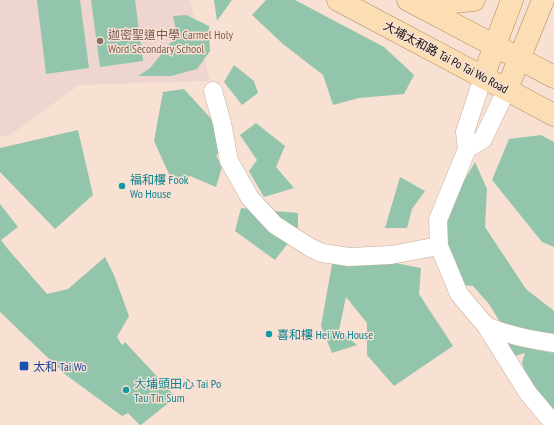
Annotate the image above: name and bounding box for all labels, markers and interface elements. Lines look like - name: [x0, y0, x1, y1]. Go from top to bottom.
- street label: 大埔太和路 Tai Po Tai Wo Road: [381, 18, 511, 96]
- place label: 迦密聖道中學 Carmel Holy Word Secondary School: [108, 27, 233, 56]
- marker: 迦密聖道中學 Carmel Holy Word Secondary School: [95, 36, 105, 46]
- place label: 福和樓 Fook Wo House: [130, 172, 189, 201]
- marker: 福和樓 Fook Wo House: [117, 181, 127, 191]
- place label: 喜和樓 Hei Wo House: [277, 327, 373, 342]
- marker: 喜和樓 Hei Wo House: [264, 329, 274, 339]
- place label: 太和 Tai Wo: [33, 359, 86, 374]
- marker: 太和 Tai Wo: [18, 360, 30, 372]
- place label: 大埔頭田心 Tai Po Tau Tin Sum: [134, 376, 221, 405]
- marker: 大埔頭田心 Tai Po Tau Tin Sum: [121, 385, 131, 395]

